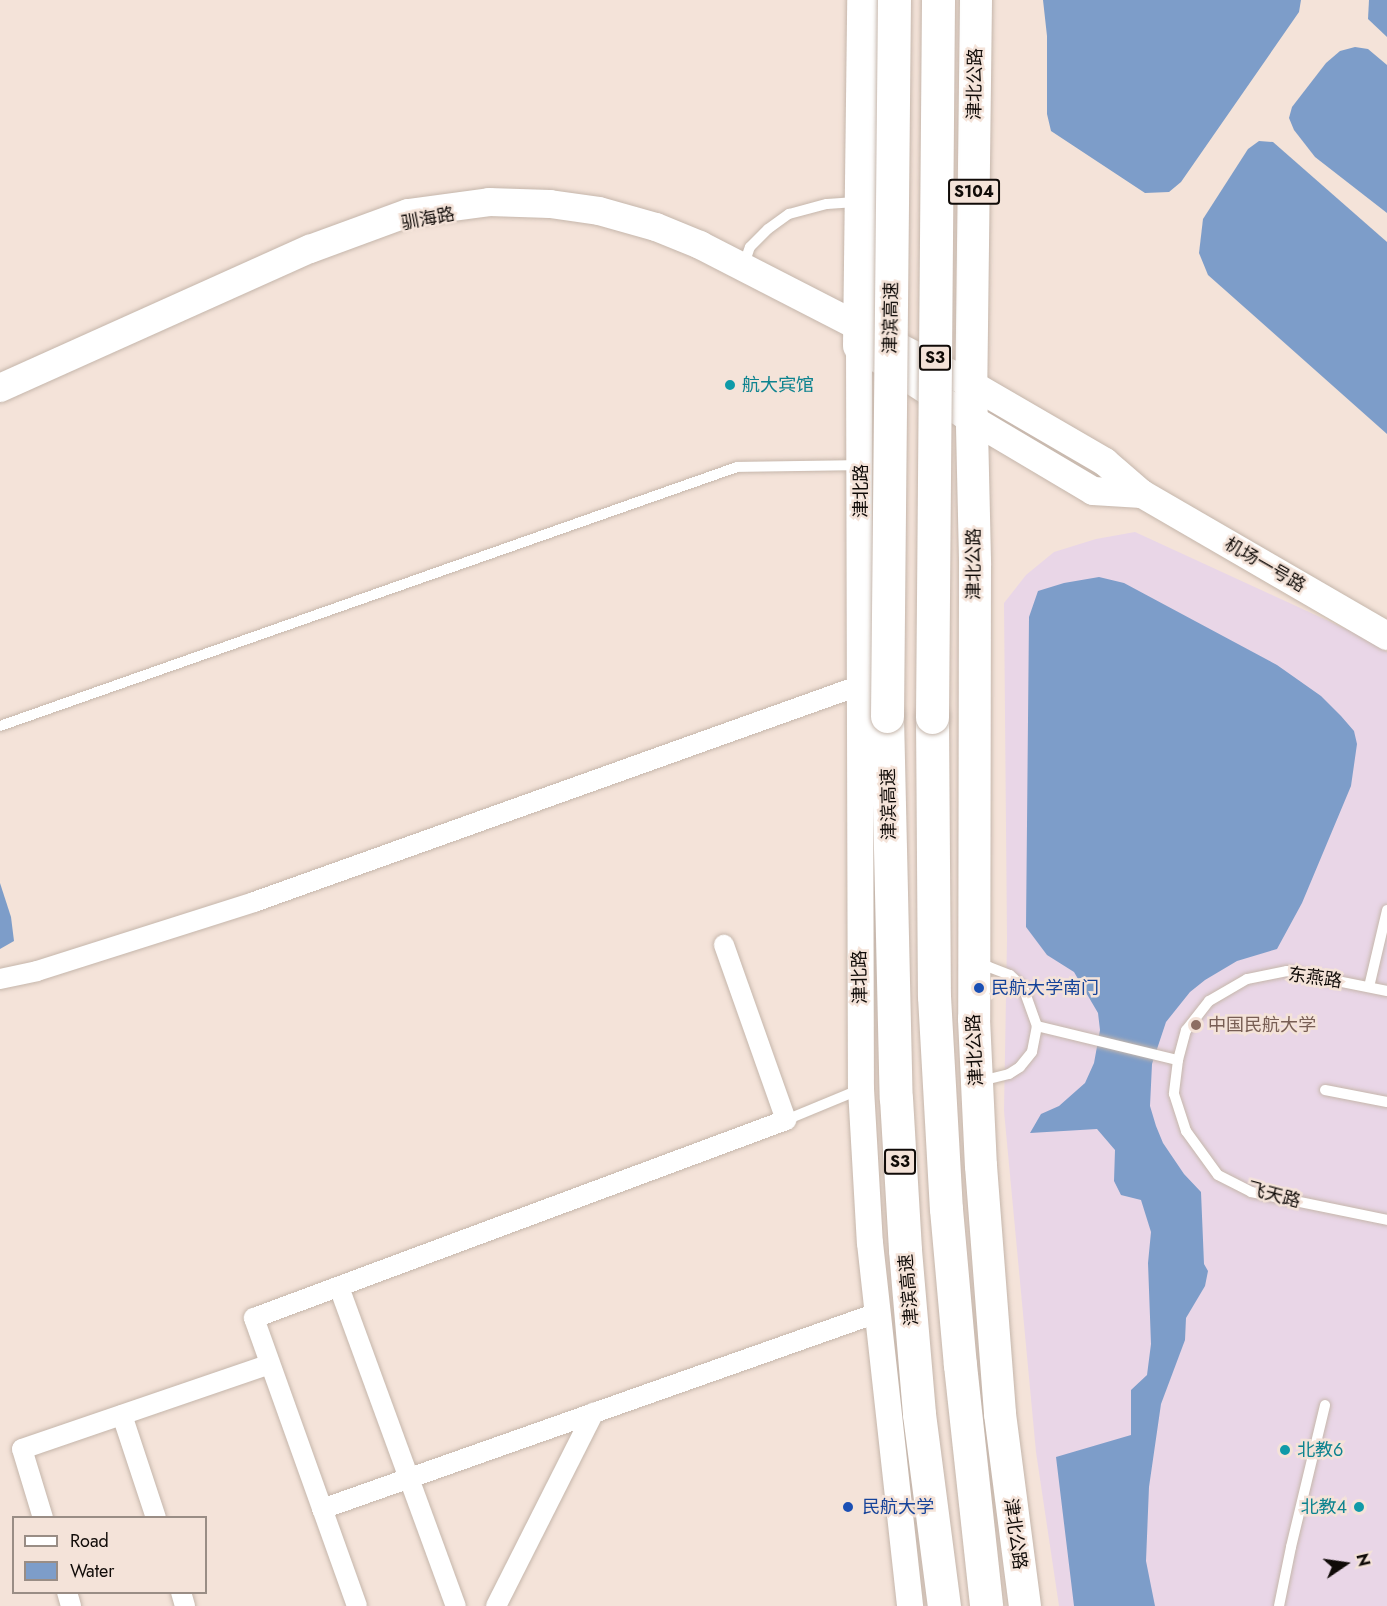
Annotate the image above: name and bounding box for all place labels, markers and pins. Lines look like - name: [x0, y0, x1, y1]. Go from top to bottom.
- place label: 航大宾馆: [742, 374, 814, 396]
- marker: 航大宾馆: [723, 378, 737, 392]
- place label: 民航大学南门: [991, 977, 1099, 999]
- marker: 民航大学南门: [972, 981, 986, 995]
- place label: 中国民航大学: [1208, 1014, 1316, 1036]
- marker: 中国民航大学: [1189, 1018, 1203, 1032]
- place label: 北教6: [1297, 1439, 1343, 1461]
- marker: 北教6: [1278, 1443, 1292, 1457]
- place label: 民航大学: [862, 1496, 934, 1518]
- place label: 北教4: [1301, 1496, 1347, 1518]
- marker: 民航大学: [839, 1498, 857, 1516]
- marker: 北教4: [1352, 1500, 1366, 1514]

